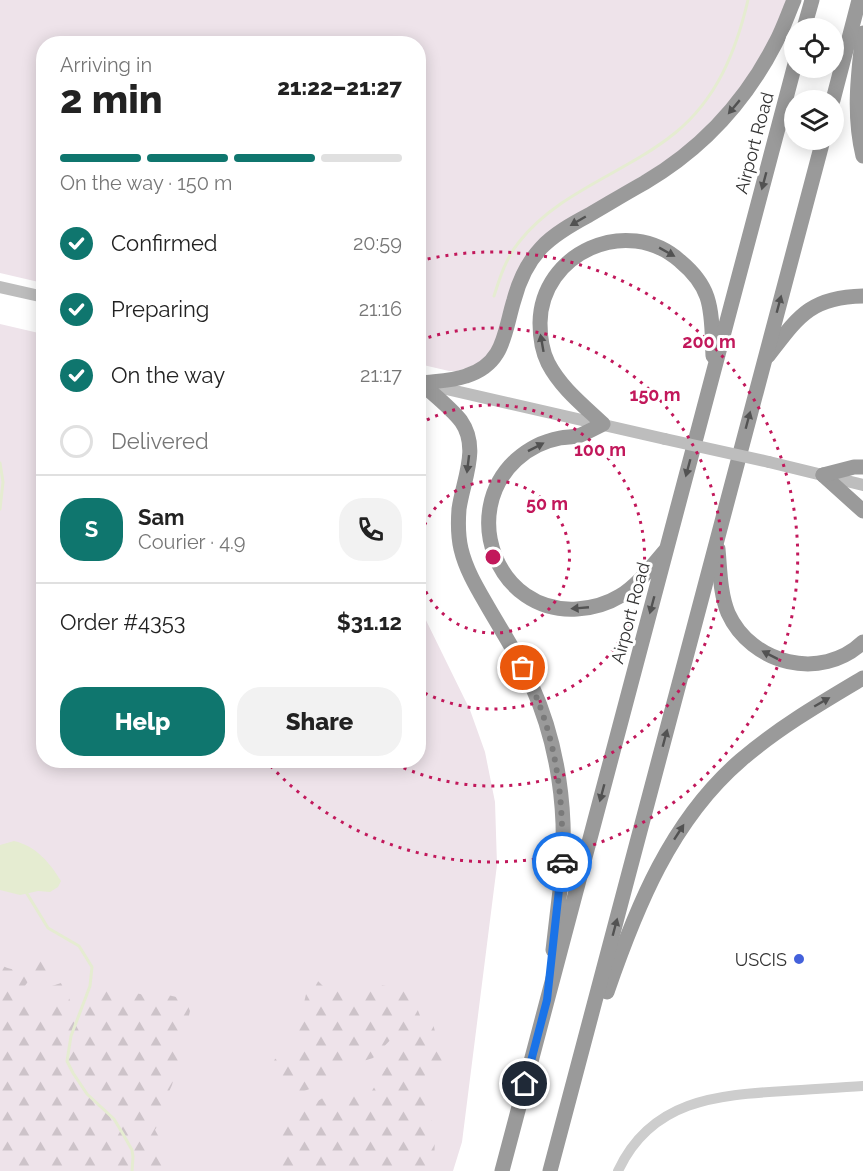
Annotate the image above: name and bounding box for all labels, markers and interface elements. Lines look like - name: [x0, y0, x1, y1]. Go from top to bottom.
- map controls: [784, 18, 844, 150]
- button: locate: [784, 18, 844, 78]
- text: Arriving in: [60, 53, 152, 77]
- text: 21:22–21:27: [277, 74, 402, 100]
- text: 2 min: [60, 76, 163, 122]
- street label: Airport Road: [730, 90, 778, 196]
- button: layers: [784, 90, 844, 150]
- one-way arrow: [728, 99, 741, 115]
- text: On the way · 150 m: [60, 171, 232, 195]
- one-way arrow: [759, 172, 768, 190]
- one-way arrow: [569, 216, 586, 226]
- icon: check: [60, 227, 93, 260]
- text: Confirmed: [111, 230, 218, 256]
- text: 20:59: [353, 231, 402, 255]
- one-way arrow: [658, 247, 675, 257]
- icon: check: [60, 293, 93, 326]
- one-way arrow: [775, 295, 784, 313]
- text: Preparing: [111, 296, 209, 322]
- text: 21:16: [359, 297, 402, 321]
- text: 200 m: [682, 331, 736, 352]
- one-way arrow: [537, 333, 546, 352]
- icon: check: [60, 359, 93, 392]
- text: On the way: [111, 362, 225, 388]
- text: 21:17: [360, 363, 402, 387]
- text: 150 m: [630, 384, 681, 405]
- one-way arrow: [744, 411, 754, 429]
- text: Delivered: [111, 428, 209, 454]
- text: 100 m: [574, 439, 626, 460]
- one-way arrow: [528, 442, 545, 452]
- one-way arrow: [463, 454, 473, 473]
- one-way arrow: [683, 459, 693, 477]
- text: 50 m: [526, 493, 568, 514]
- button: phone: [339, 498, 402, 561]
- text: Sam: [138, 504, 185, 530]
- text: S: [85, 516, 98, 542]
- text: Courier · 4.9: [138, 530, 246, 554]
- centre of rings: [483, 547, 503, 567]
- street label: Airport Road: [606, 560, 654, 666]
- one-way arrow: [647, 596, 656, 614]
- one-way arrow: [571, 603, 590, 613]
- text: Order #4353: [60, 609, 185, 635]
- text: $31.12: [337, 609, 402, 635]
- pin: [497, 642, 548, 693]
- one-way arrow: [761, 650, 778, 660]
- icon: bag: [506, 651, 539, 684]
- button: Help: [60, 687, 225, 756]
- button: Share: [237, 687, 402, 756]
- one-way arrow: [814, 697, 830, 708]
- one-way arrow: [660, 729, 670, 747]
- one-way arrow: [597, 784, 606, 802]
- one-way arrow: [674, 824, 685, 841]
- courier: [532, 832, 592, 892]
- icon: car: [546, 846, 579, 879]
- one-way arrow: [611, 918, 620, 936]
- place label: USCIS: [735, 949, 787, 970]
- marker: USCIS: [792, 952, 806, 966]
- pin: [499, 1058, 550, 1109]
- icon: home: [508, 1067, 541, 1100]

